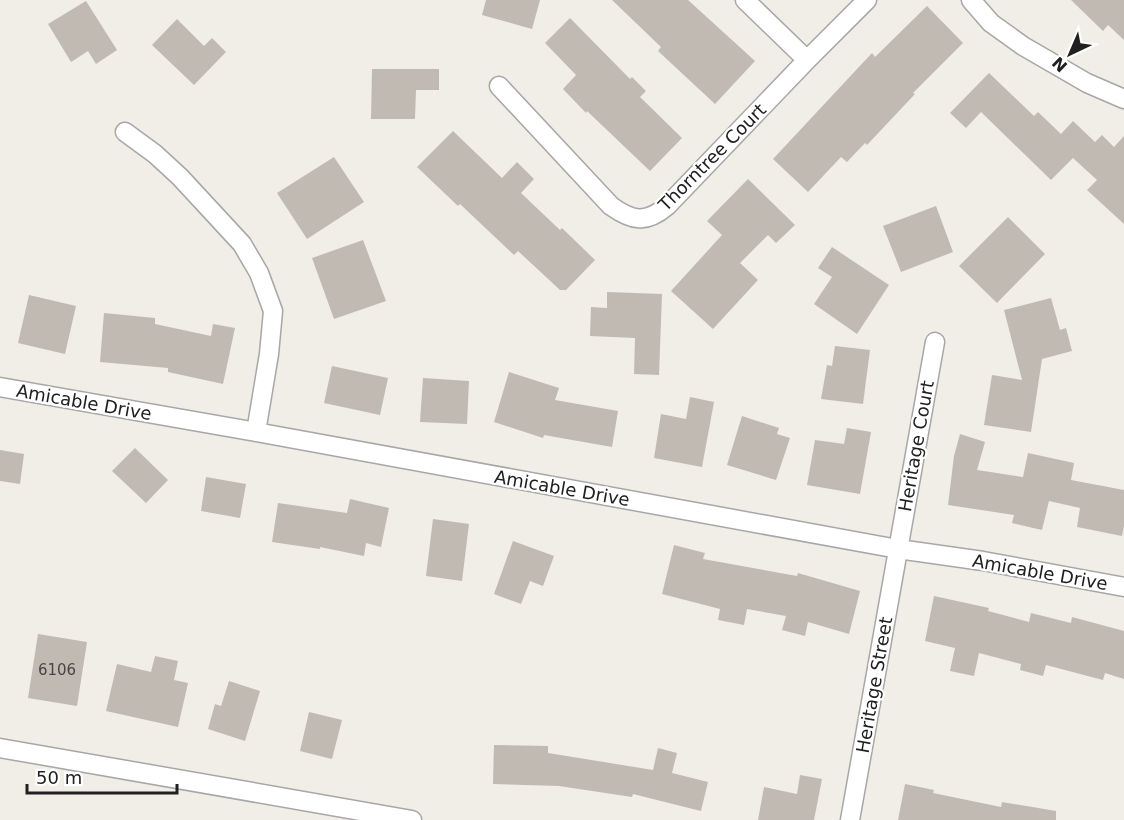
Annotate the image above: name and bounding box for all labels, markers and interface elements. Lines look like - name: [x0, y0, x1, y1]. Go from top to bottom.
- north arrow: [1040, 24, 1100, 84]
- text: N: [1049, 53, 1071, 76]
- street label: Thorntree Court: [653, 99, 770, 216]
- street label: Heritage Court: [894, 379, 938, 513]
- street label: Amicable Drive: [15, 380, 153, 424]
- street label: Amicable Drive: [493, 466, 631, 510]
- street label: Amicable Drive: [971, 550, 1109, 594]
- street label: Heritage Street: [852, 615, 896, 755]
- house number: 6106: [38, 661, 76, 679]
- scale bar: [27, 757, 177, 795]
- text: 50 m: [36, 767, 82, 788]

